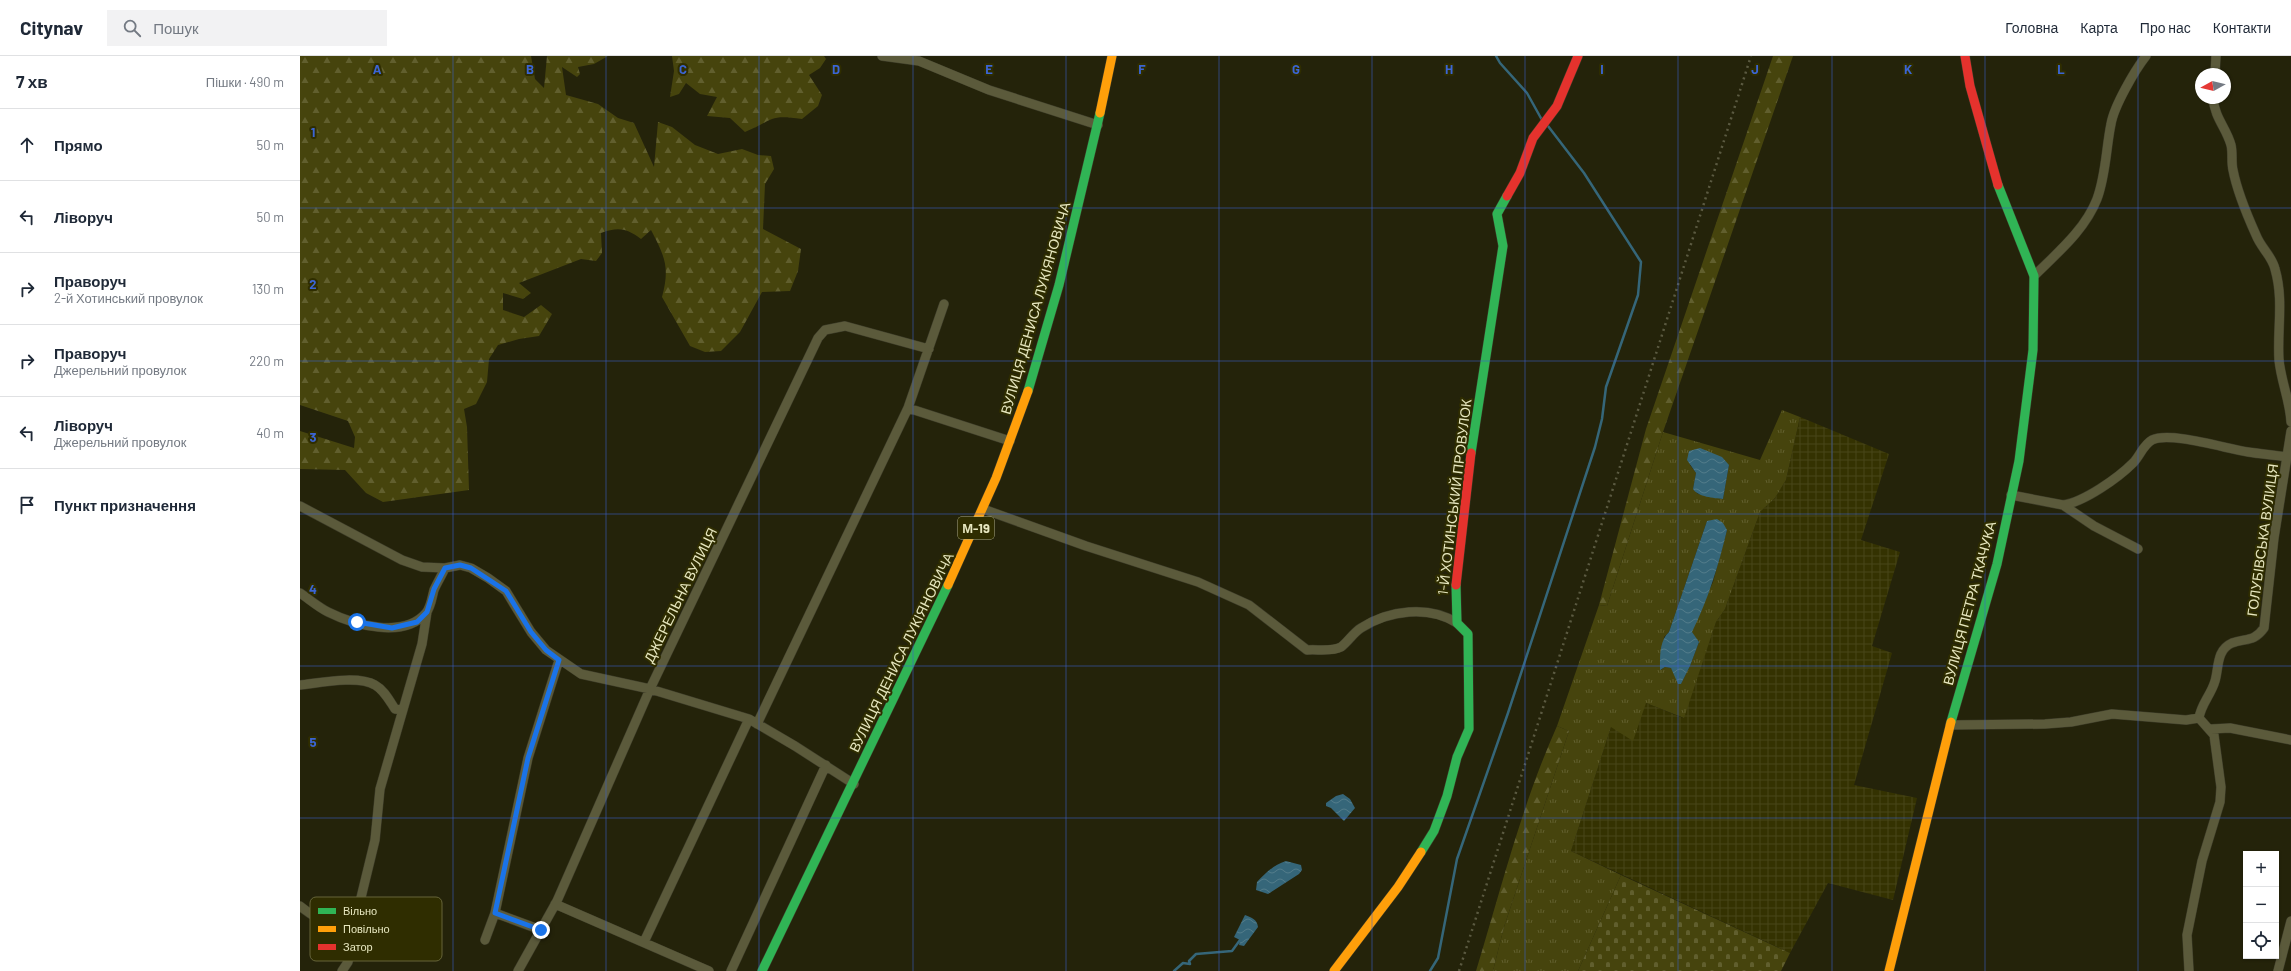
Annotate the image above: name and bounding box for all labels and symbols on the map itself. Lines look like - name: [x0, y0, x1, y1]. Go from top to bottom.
- text: A: [373, 61, 382, 77]
- text: B: [526, 61, 534, 77]
- text: C: [679, 61, 687, 77]
- text: D: [832, 61, 840, 77]
- text: E: [985, 61, 993, 77]
- text: F: [1138, 61, 1146, 77]
- text: G: [1292, 61, 1300, 77]
- text: H: [1445, 61, 1453, 77]
- text: I: [1600, 61, 1604, 77]
- text: J: [1751, 61, 1759, 77]
- text: K: [1904, 61, 1912, 77]
- text: L: [2057, 61, 2065, 77]
- north arrow: [2195, 68, 2231, 104]
- text: 1: [311, 124, 315, 140]
- street label: ВУЛИЦЯ ДЕНИСА ЛУКІЯНОВИЧА: [997, 199, 1074, 416]
- text: 2: [309, 276, 317, 292]
- street label: 1-Й ХОТИНСЬКИЙ ПРОВУЛОК: [1434, 397, 1475, 596]
- text: 3: [309, 429, 317, 445]
- street label: ГОЛУБІВСЬКА ВУЛИЦЯ: [2243, 462, 2281, 618]
- road number: М-19: [958, 517, 994, 539]
- street label: ВУЛИЦЯ ПЕТРА ТКАЧУКА: [1939, 519, 1999, 687]
- street label: ДЖЕРЕЛЬНА ВУЛИЦЯ: [640, 525, 720, 665]
- street label: ВУЛИЦЯ ДЕНИСА ЛУКІЯНОВИЧА: [845, 549, 957, 755]
- text: 4: [309, 581, 317, 597]
- route start: [348, 613, 366, 631]
- text: 5: [309, 734, 317, 750]
- legend: [310, 897, 442, 961]
- text: Вільно: [343, 904, 377, 917]
- route end: [532, 921, 550, 939]
- text: Повільно: [343, 922, 390, 935]
- text: Затор: [343, 940, 373, 953]

